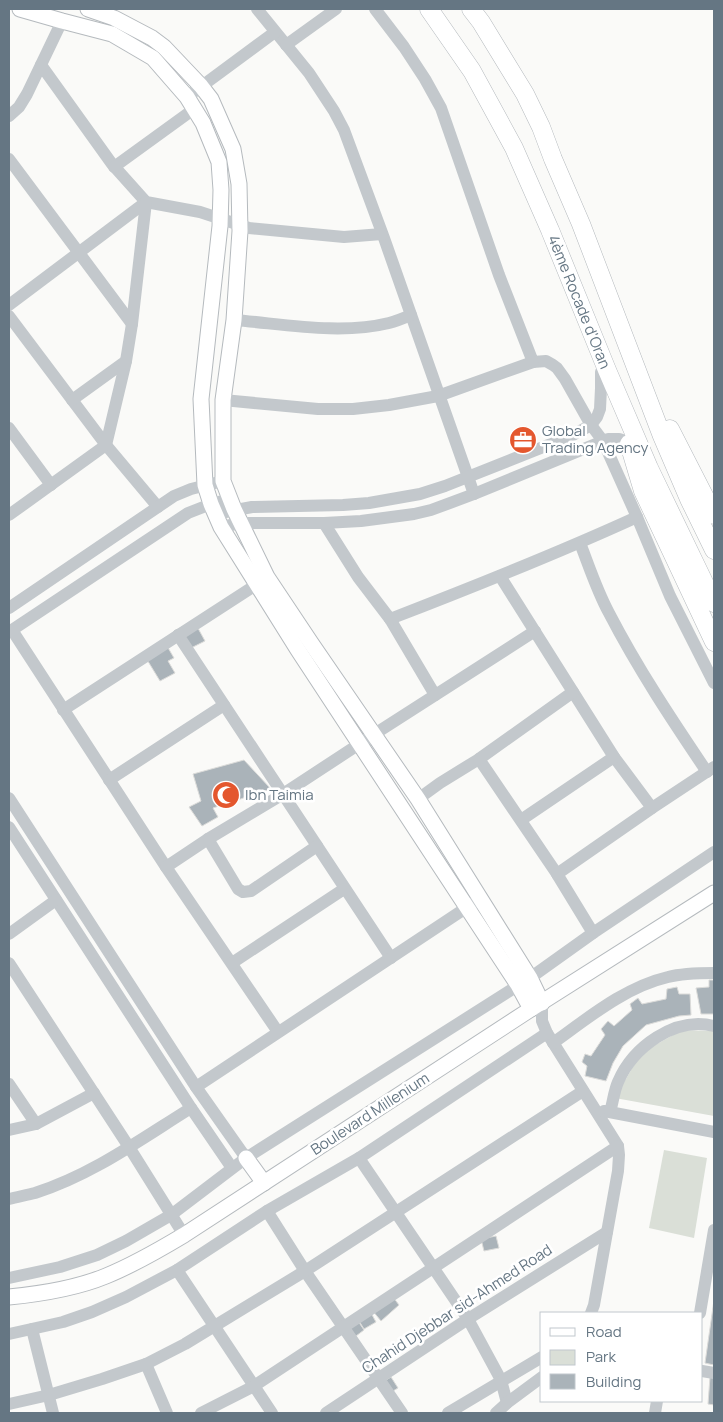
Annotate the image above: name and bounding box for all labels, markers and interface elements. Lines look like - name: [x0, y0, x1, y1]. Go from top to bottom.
- street label: 4ème Rocade d'Oran: [543, 232, 616, 372]
- place label: Global Trading Agency: [542, 420, 649, 458]
- office icon: Global Trading Agency: [508, 425, 538, 455]
- mosque icon: Ibn Taimia: [211, 780, 241, 810]
- place label: Ibn Taimia: [245, 784, 314, 805]
- street label: Boulevard Millenium: [306, 1067, 433, 1160]
- street label: Chahid Djebbar sid-Ahmed Road: [358, 1239, 556, 1378]
- legend: [540, 1312, 703, 1402]
- text: Road: [586, 1321, 622, 1342]
- text: Park: [586, 1346, 616, 1367]
- text: Building: [586, 1371, 641, 1392]

